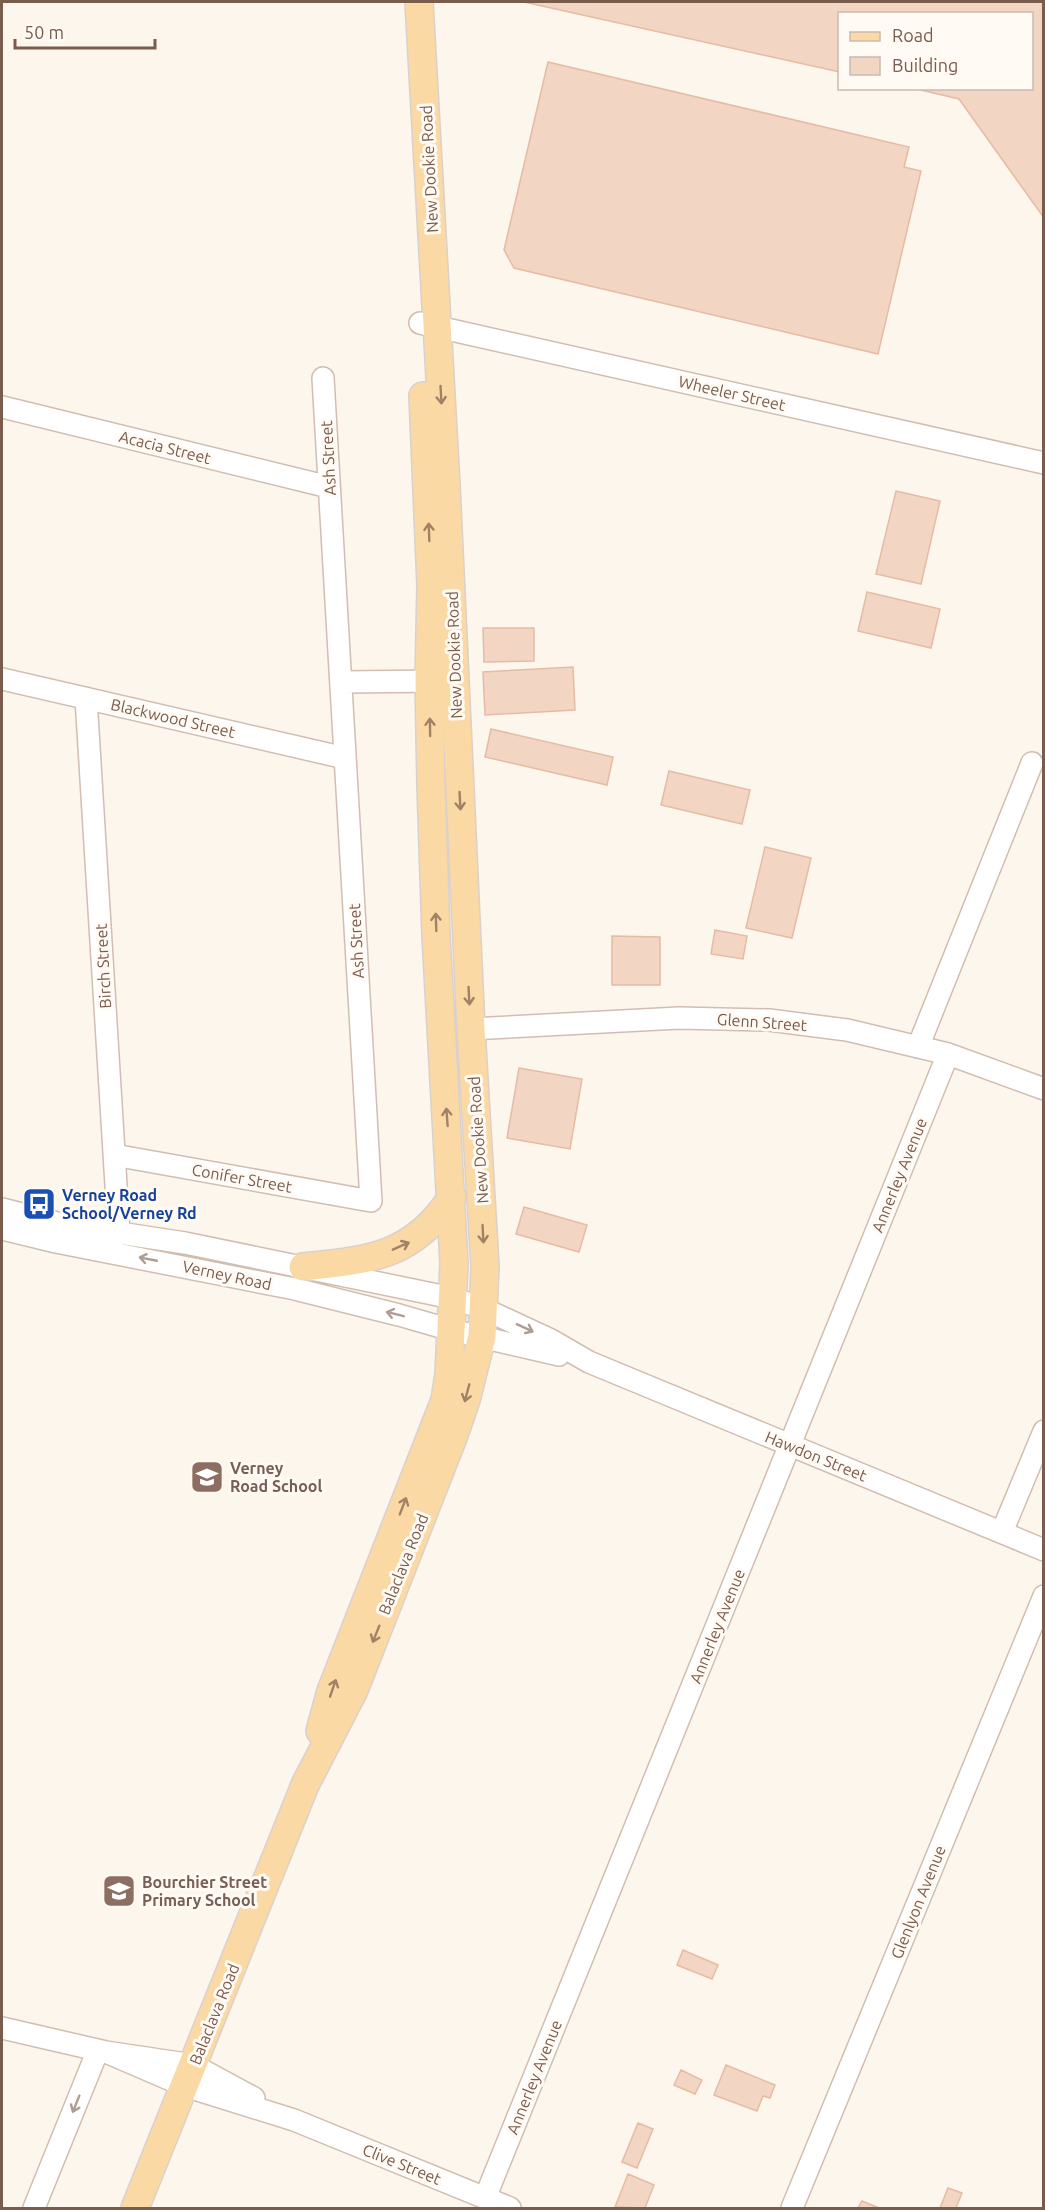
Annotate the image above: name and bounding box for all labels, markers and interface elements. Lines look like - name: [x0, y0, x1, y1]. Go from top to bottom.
- scale bar: [15, 12, 154, 50]
- legend: [838, 12, 1033, 90]
- text: 50 m: [24, 22, 64, 42]
- text: Road: [892, 25, 934, 45]
- text: Building: [892, 55, 958, 75]
- street label: New Dookie Road: [417, 105, 441, 233]
- street label: Wheeler Street: [677, 372, 788, 414]
- one-way arrow: [436, 385, 447, 405]
- street label: Ash Street: [317, 419, 339, 496]
- street label: Acacia Street: [117, 427, 213, 467]
- one-way arrow: [423, 523, 434, 543]
- street label: New Dookie Road: [443, 591, 465, 719]
- street label: Blackwood Street: [109, 695, 238, 741]
- one-way arrow: [424, 718, 435, 738]
- one-way arrow: [455, 791, 466, 811]
- street label: Ash Street: [345, 902, 367, 979]
- one-way arrow: [430, 912, 441, 932]
- street label: Birch Street: [92, 922, 114, 1009]
- one-way arrow: [464, 986, 475, 1006]
- street label: Glenn Street: [716, 1010, 808, 1034]
- street label: New Dookie Road: [465, 1076, 491, 1204]
- one-way arrow: [442, 1107, 453, 1127]
- street label: Annerley Avenue: [868, 1115, 930, 1235]
- street label: Conifer Street: [190, 1160, 294, 1196]
- bus stop icon: Verney Road School/Verney Rd: [21, 1186, 57, 1222]
- place label: Verney Road School/Verney Rd: [62, 1186, 197, 1222]
- one-way arrow: [478, 1224, 489, 1244]
- one-way arrow: [391, 1240, 409, 1252]
- one-way arrow: [139, 1253, 158, 1264]
- street label: Verney Road: [181, 1257, 273, 1293]
- one-way arrow: [386, 1308, 405, 1319]
- one-way arrow: [516, 1323, 534, 1335]
- one-way arrow: [461, 1383, 473, 1402]
- street label: Hawdon Street: [763, 1427, 870, 1485]
- school or university icon: Verney Road School: [189, 1459, 225, 1495]
- place label: Verney Road School: [230, 1459, 322, 1495]
- one-way arrow: [399, 1498, 410, 1516]
- street label: Balaclava Road: [375, 1511, 431, 1617]
- street label: Annerley Avenue: [686, 1566, 748, 1686]
- one-way arrow: [370, 1624, 381, 1643]
- one-way arrow: [328, 1679, 339, 1698]
- street label: Glenlyon Avenue: [887, 1843, 949, 1961]
- school or university icon: Bourchier Street Primary School: [101, 1873, 137, 1909]
- place label: Bourchier Street Primary School: [142, 1873, 267, 1909]
- street label: Balaclava Road: [186, 1961, 242, 2067]
- street label: Annerley Avenue: [503, 2017, 565, 2137]
- one-way arrow: [70, 2095, 81, 2113]
- street label: Clive Street: [360, 2140, 444, 2188]

